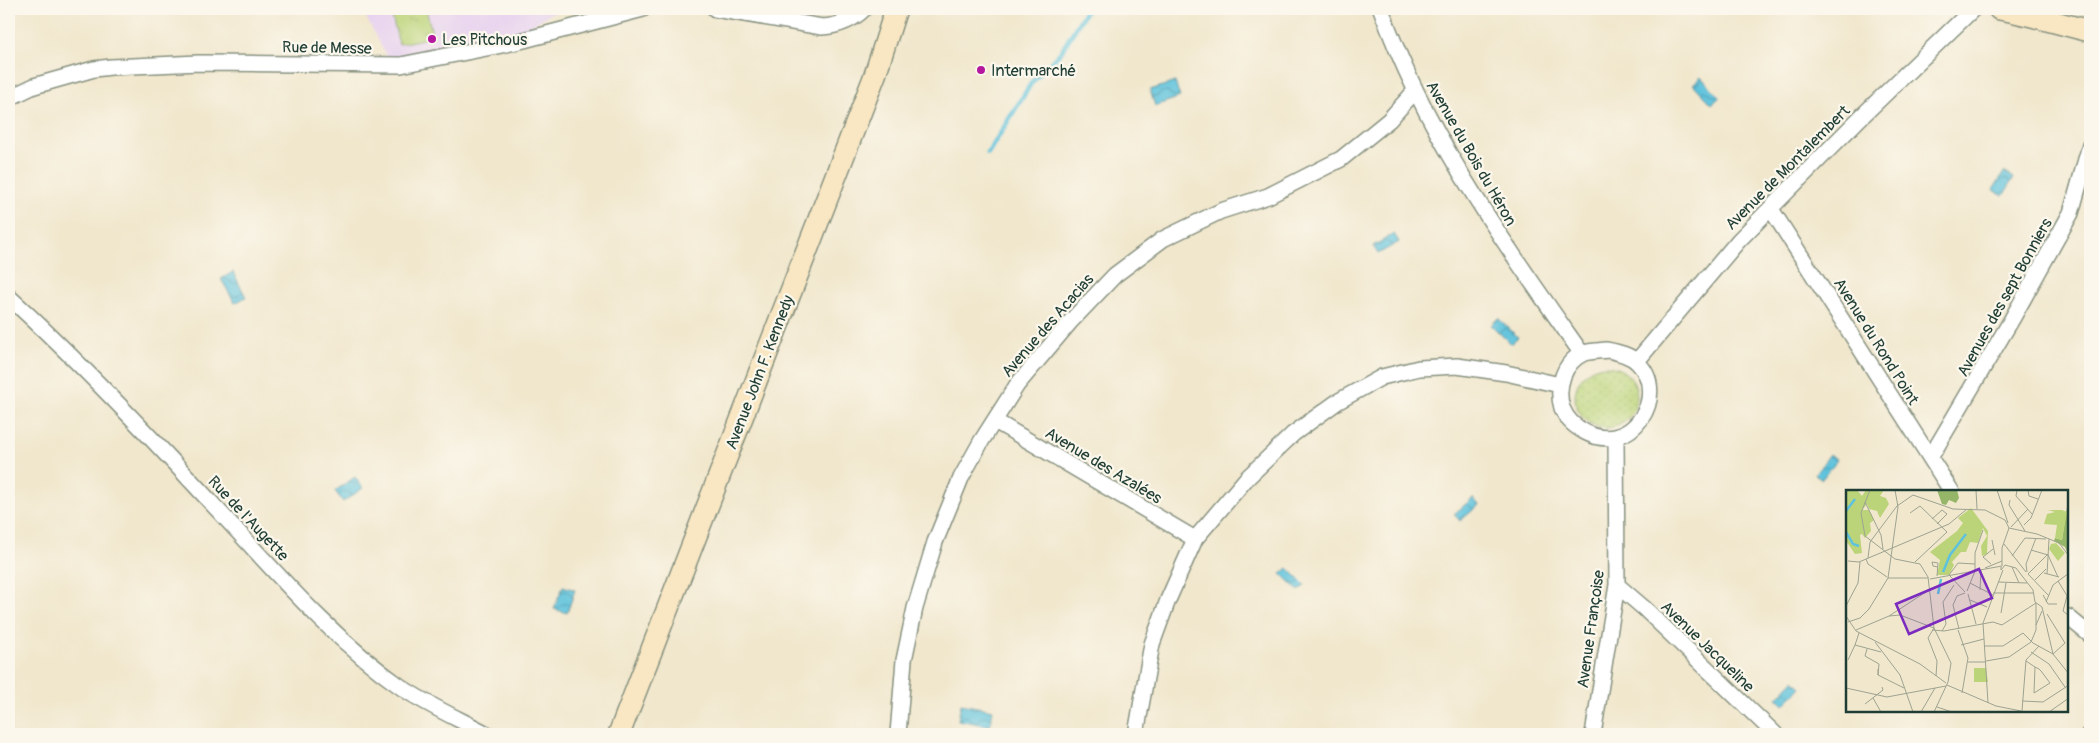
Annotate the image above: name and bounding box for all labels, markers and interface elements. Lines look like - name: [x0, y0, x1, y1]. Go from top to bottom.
- place label: Les Pitchous: [442, 30, 527, 50]
- marker: Les Pitchous: [426, 33, 438, 45]
- street label: Rue de Messe: [282, 37, 372, 59]
- place label: Intermarché: [991, 61, 1076, 81]
- marker: Intermarché: [975, 64, 987, 76]
- street label: Avenue du Bois du Héron: [1421, 77, 1521, 230]
- street label: Avenue de Montalembert: [1721, 101, 1855, 234]
- street label: Avenues des sept Bonniers: [1953, 215, 2057, 380]
- street label: Avenue des Acacias: [997, 270, 1098, 382]
- street label: Avenue du Rond Point: [1829, 275, 1923, 409]
- street label: Avenue John F. Kennedy: [721, 292, 799, 452]
- street label: Avenue des Azalées: [1042, 423, 1165, 509]
- street label: Rue de l'Augette: [204, 472, 293, 566]
- inset map: [1846, 490, 2069, 713]
- street label: Avenue Françoise: [1573, 569, 1609, 689]
- street label: Avenue Jacqueline: [1656, 597, 1758, 697]

